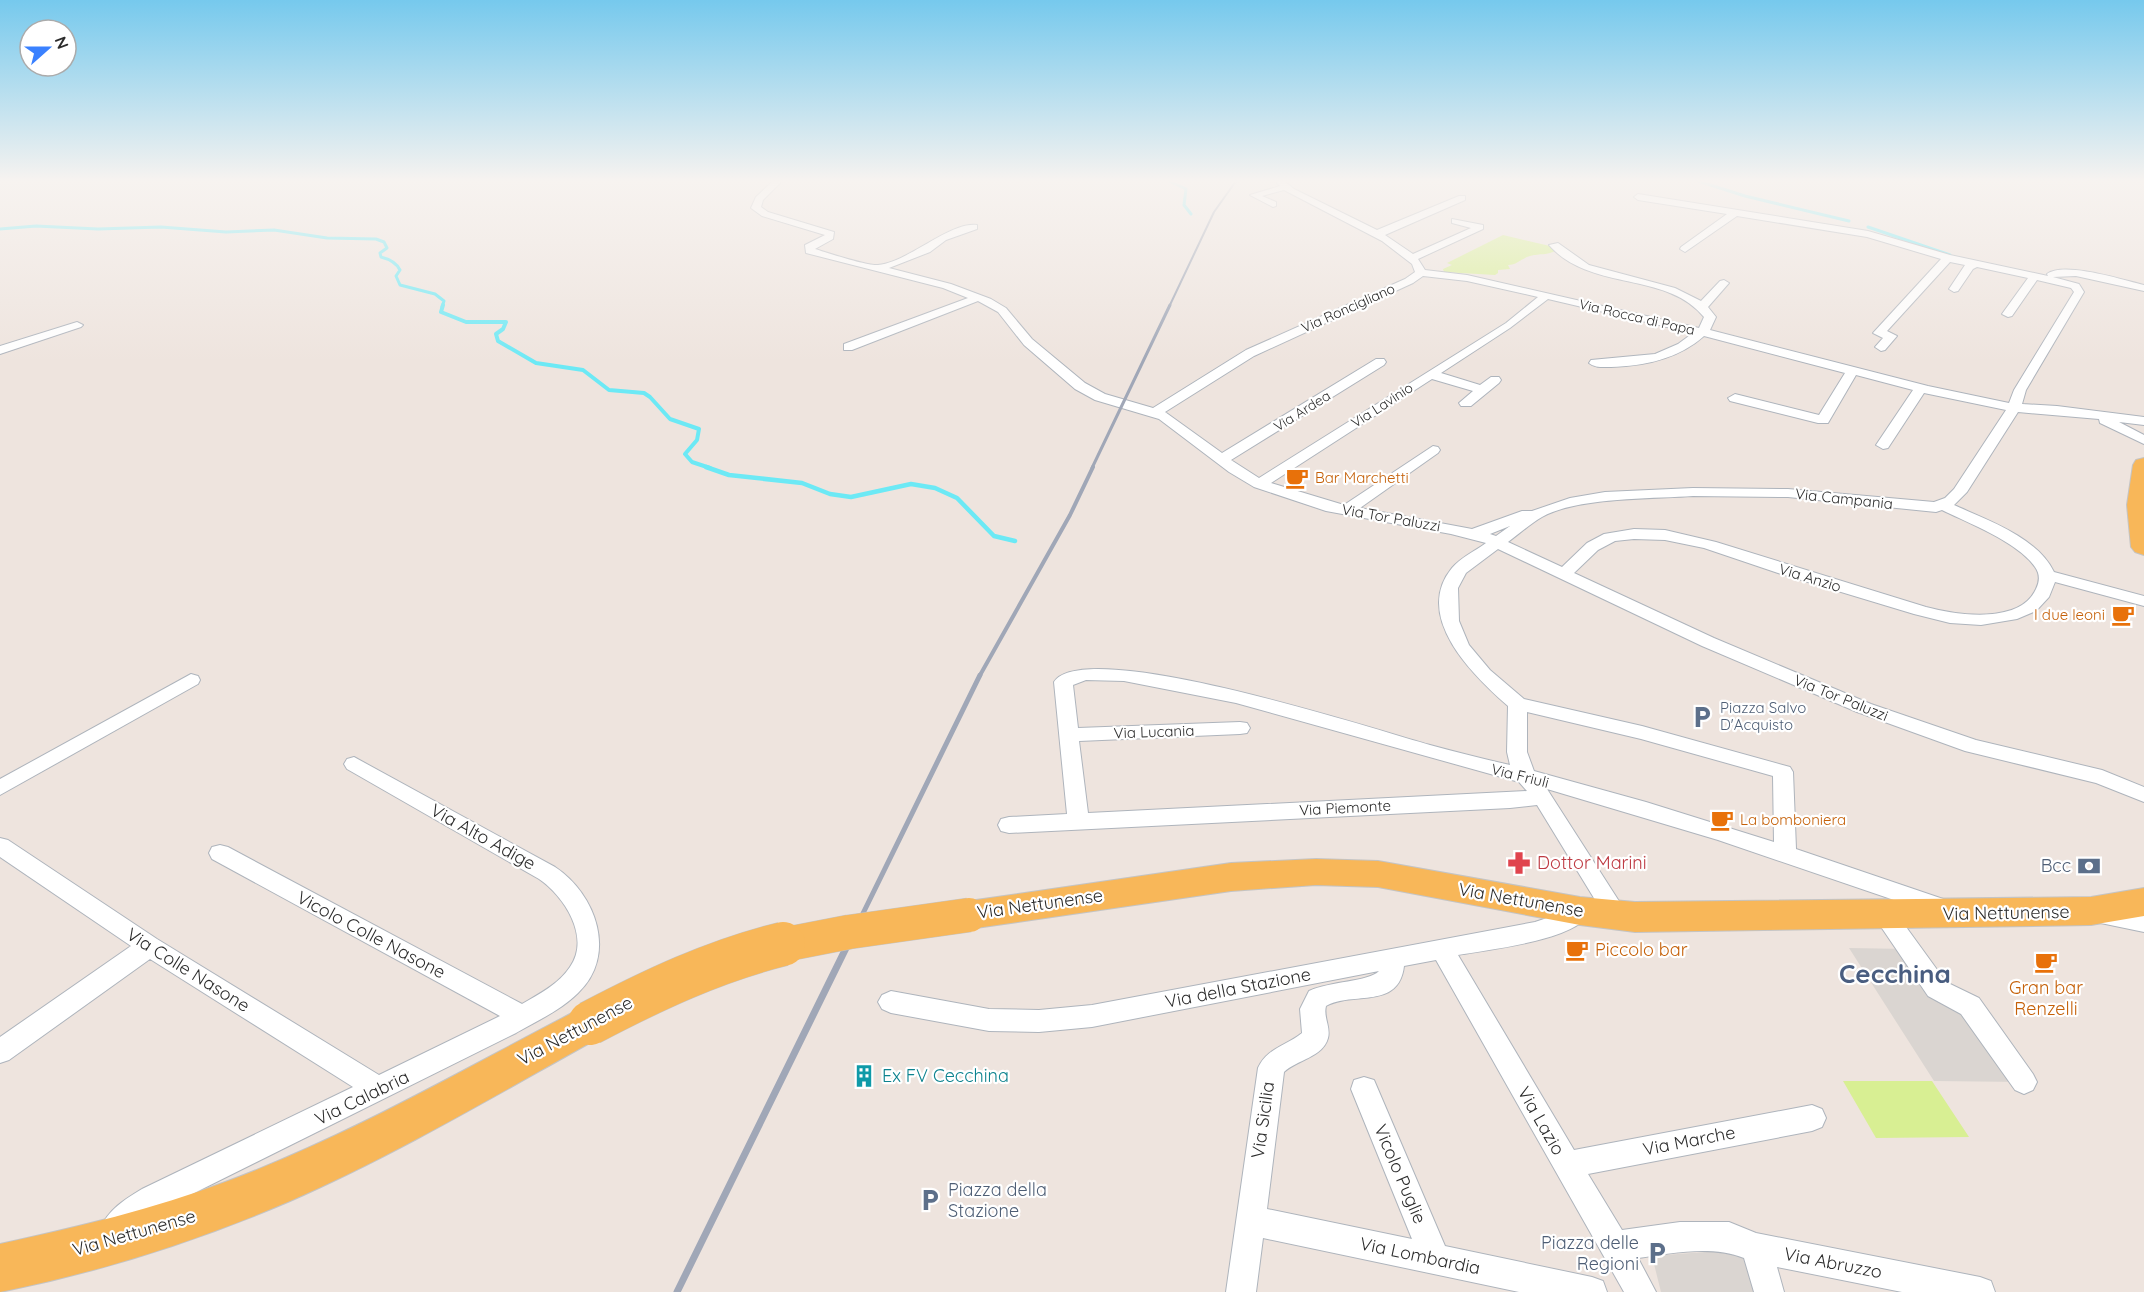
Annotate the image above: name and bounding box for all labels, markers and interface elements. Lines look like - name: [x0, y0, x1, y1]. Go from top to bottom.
- north arrow: [18, 18, 78, 78]
- text: N: [51, 34, 73, 52]
- street label: Via Roncigliano: [1298, 279, 1398, 337]
- street label: Via Rocca di Papa: [1577, 295, 1697, 339]
- street label: Via Lavinio: [1348, 378, 1416, 432]
- street label: Via Ardea: [1270, 386, 1334, 436]
- cafe icon: Bar Marchetti: [1284, 465, 1310, 491]
- place label: Bar Marchetti: [1315, 468, 1409, 487]
- street label: Via Campania: [1794, 484, 1894, 513]
- street label: Via Tor Paluzzi: [1340, 499, 1442, 536]
- street label: Via Anzio: [1777, 559, 1844, 596]
- cafe icon: I due leoni: [2110, 602, 2136, 628]
- place label: I due leoni: [2034, 605, 2105, 624]
- street label: Via Tor Paluzzi: [1791, 670, 1891, 725]
- place label: Piazza Salvo D'Acquisto: [1720, 698, 1806, 734]
- parking icon: Piazza Salvo D'Acquisto: [1689, 704, 1715, 730]
- street label: Via Lucania: [1113, 721, 1195, 742]
- street label: Via Friuli: [1489, 759, 1551, 792]
- street label: Via Piemonte: [1299, 796, 1391, 819]
- street label: Via Alto Adige: [427, 798, 540, 875]
- cafe icon: La bomboniera: [1709, 807, 1735, 833]
- place label: La bomboniera: [1740, 810, 1846, 829]
- pharmacy icon: Dottor Marini: [1506, 850, 1532, 876]
- place label: Dottor Marini: [1537, 851, 1647, 874]
- bank icon: Bcc: [2076, 853, 2102, 879]
- place label: Bcc: [2041, 854, 2071, 877]
- street label: Via Nettunense: [1457, 877, 1586, 922]
- street label: Via Nettunense: [975, 883, 1104, 924]
- street label: Vicolo Colle Nasone: [293, 886, 450, 984]
- street label: Via Nettunense: [1942, 900, 2070, 925]
- street label: Via Colle Nasone: [122, 922, 254, 1017]
- cafe icon: Piccolo bar: [1564, 937, 1590, 963]
- place label: Piccolo bar: [1595, 938, 1688, 961]
- cafe icon: Gran bar Renzelli: [2033, 949, 2059, 975]
- district label: Cecchina: [1839, 957, 1951, 990]
- street label: Via della Stazione: [1163, 962, 1313, 1013]
- place label: Gran bar Renzelli: [2009, 976, 2083, 1020]
- street label: Via Nettunense: [513, 991, 636, 1071]
- building icon: Ex FV Cecchina: [851, 1063, 877, 1089]
- place label: Ex FV Cecchina: [882, 1064, 1009, 1087]
- street label: Via Calabria: [311, 1065, 413, 1130]
- street label: Via Sicilia: [1246, 1080, 1279, 1160]
- street label: Via Lazio: [1513, 1082, 1570, 1159]
- street label: Via Marche: [1641, 1120, 1737, 1161]
- street label: Vicolo Puglie: [1369, 1121, 1432, 1227]
- place label: Piazza della Stazione: [948, 1178, 1047, 1222]
- parking icon: Piazza della Stazione: [917, 1187, 943, 1213]
- street label: Via Nettunense: [70, 1204, 198, 1261]
- place label: Piazza delle Regioni: [1541, 1231, 1639, 1275]
- street label: Via Lombardia: [1358, 1232, 1482, 1279]
- parking icon: Piazza delle Regioni: [1644, 1240, 1670, 1266]
- street label: Via Abruzzo: [1782, 1242, 1884, 1283]

